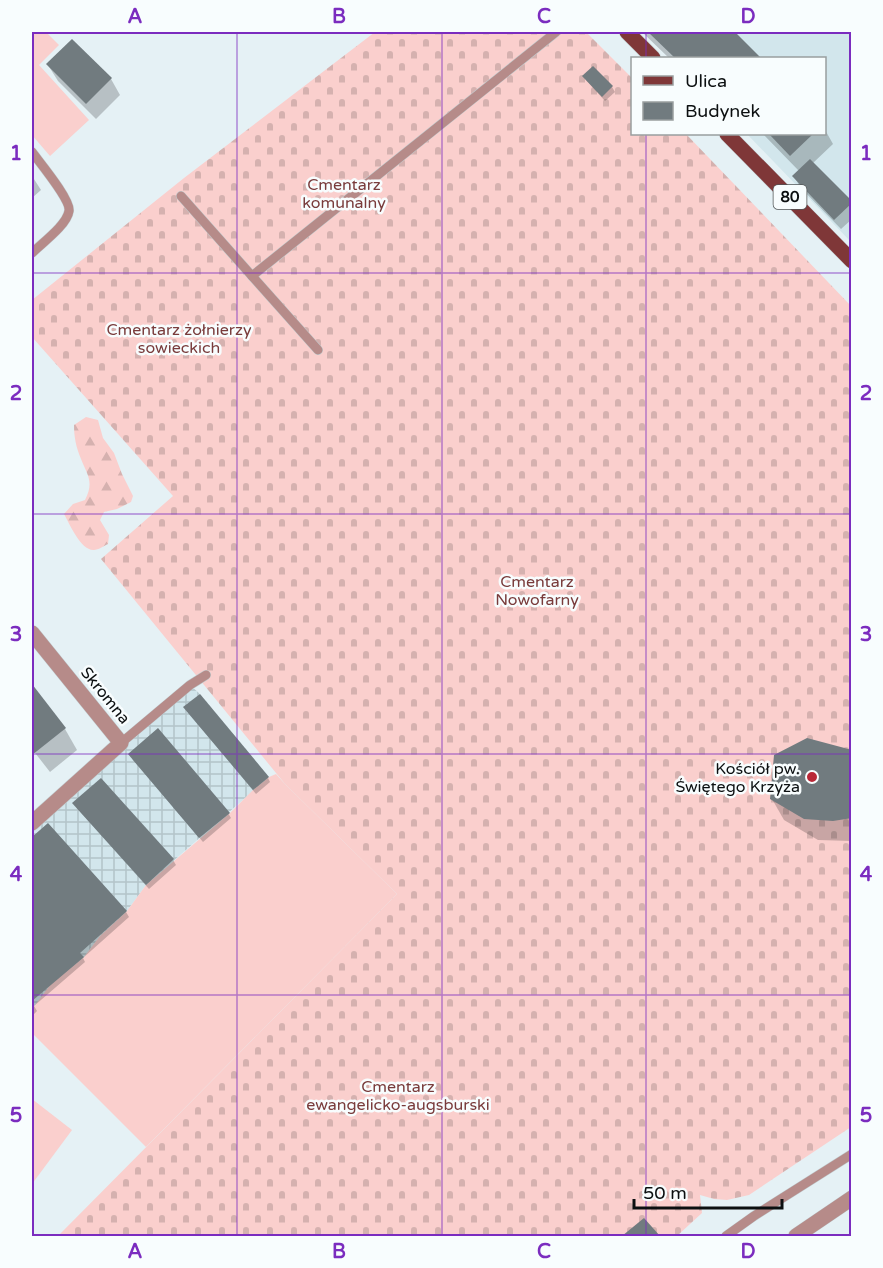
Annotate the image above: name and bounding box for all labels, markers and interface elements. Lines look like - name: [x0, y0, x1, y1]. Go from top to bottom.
- text: A: [128, 5, 143, 29]
- text: B: [332, 5, 346, 29]
- text: C: [537, 5, 551, 29]
- text: D: [740, 5, 756, 29]
- legend: [631, 57, 826, 135]
- text: Ulica: [685, 70, 727, 92]
- text: Budynek: [685, 100, 760, 122]
- text: 1: [10, 142, 22, 166]
- text: 1: [860, 142, 872, 166]
- park label: Cmentarz komunalny: [302, 175, 386, 213]
- road number: 80: [774, 185, 806, 209]
- park label: Cmentarz żołnierzy sowieckich: [107, 320, 252, 358]
- text: 2: [10, 382, 22, 406]
- text: 2: [860, 382, 872, 406]
- park label: Cmentarz Nowofarny: [495, 572, 579, 610]
- text: 3: [10, 623, 22, 647]
- text: 3: [860, 623, 872, 647]
- street label: Skromna: [76, 663, 134, 728]
- place label: Kościół pw. Świętego Krzyża: [676, 759, 800, 797]
- marker: Kościół pw. Świętego Krzyża: [805, 770, 819, 784]
- text: 4: [10, 863, 23, 887]
- text: 4: [860, 863, 873, 887]
- park label: Cmentarz ewangelicko-augsburski: [306, 1077, 490, 1115]
- text: 5: [10, 1104, 22, 1128]
- text: 5: [860, 1104, 872, 1128]
- scale bar: [634, 1172, 782, 1210]
- text: 50 m: [643, 1182, 687, 1204]
- text: A: [128, 1240, 143, 1264]
- text: B: [332, 1240, 346, 1264]
- text: C: [537, 1240, 551, 1264]
- text: D: [740, 1240, 756, 1264]

